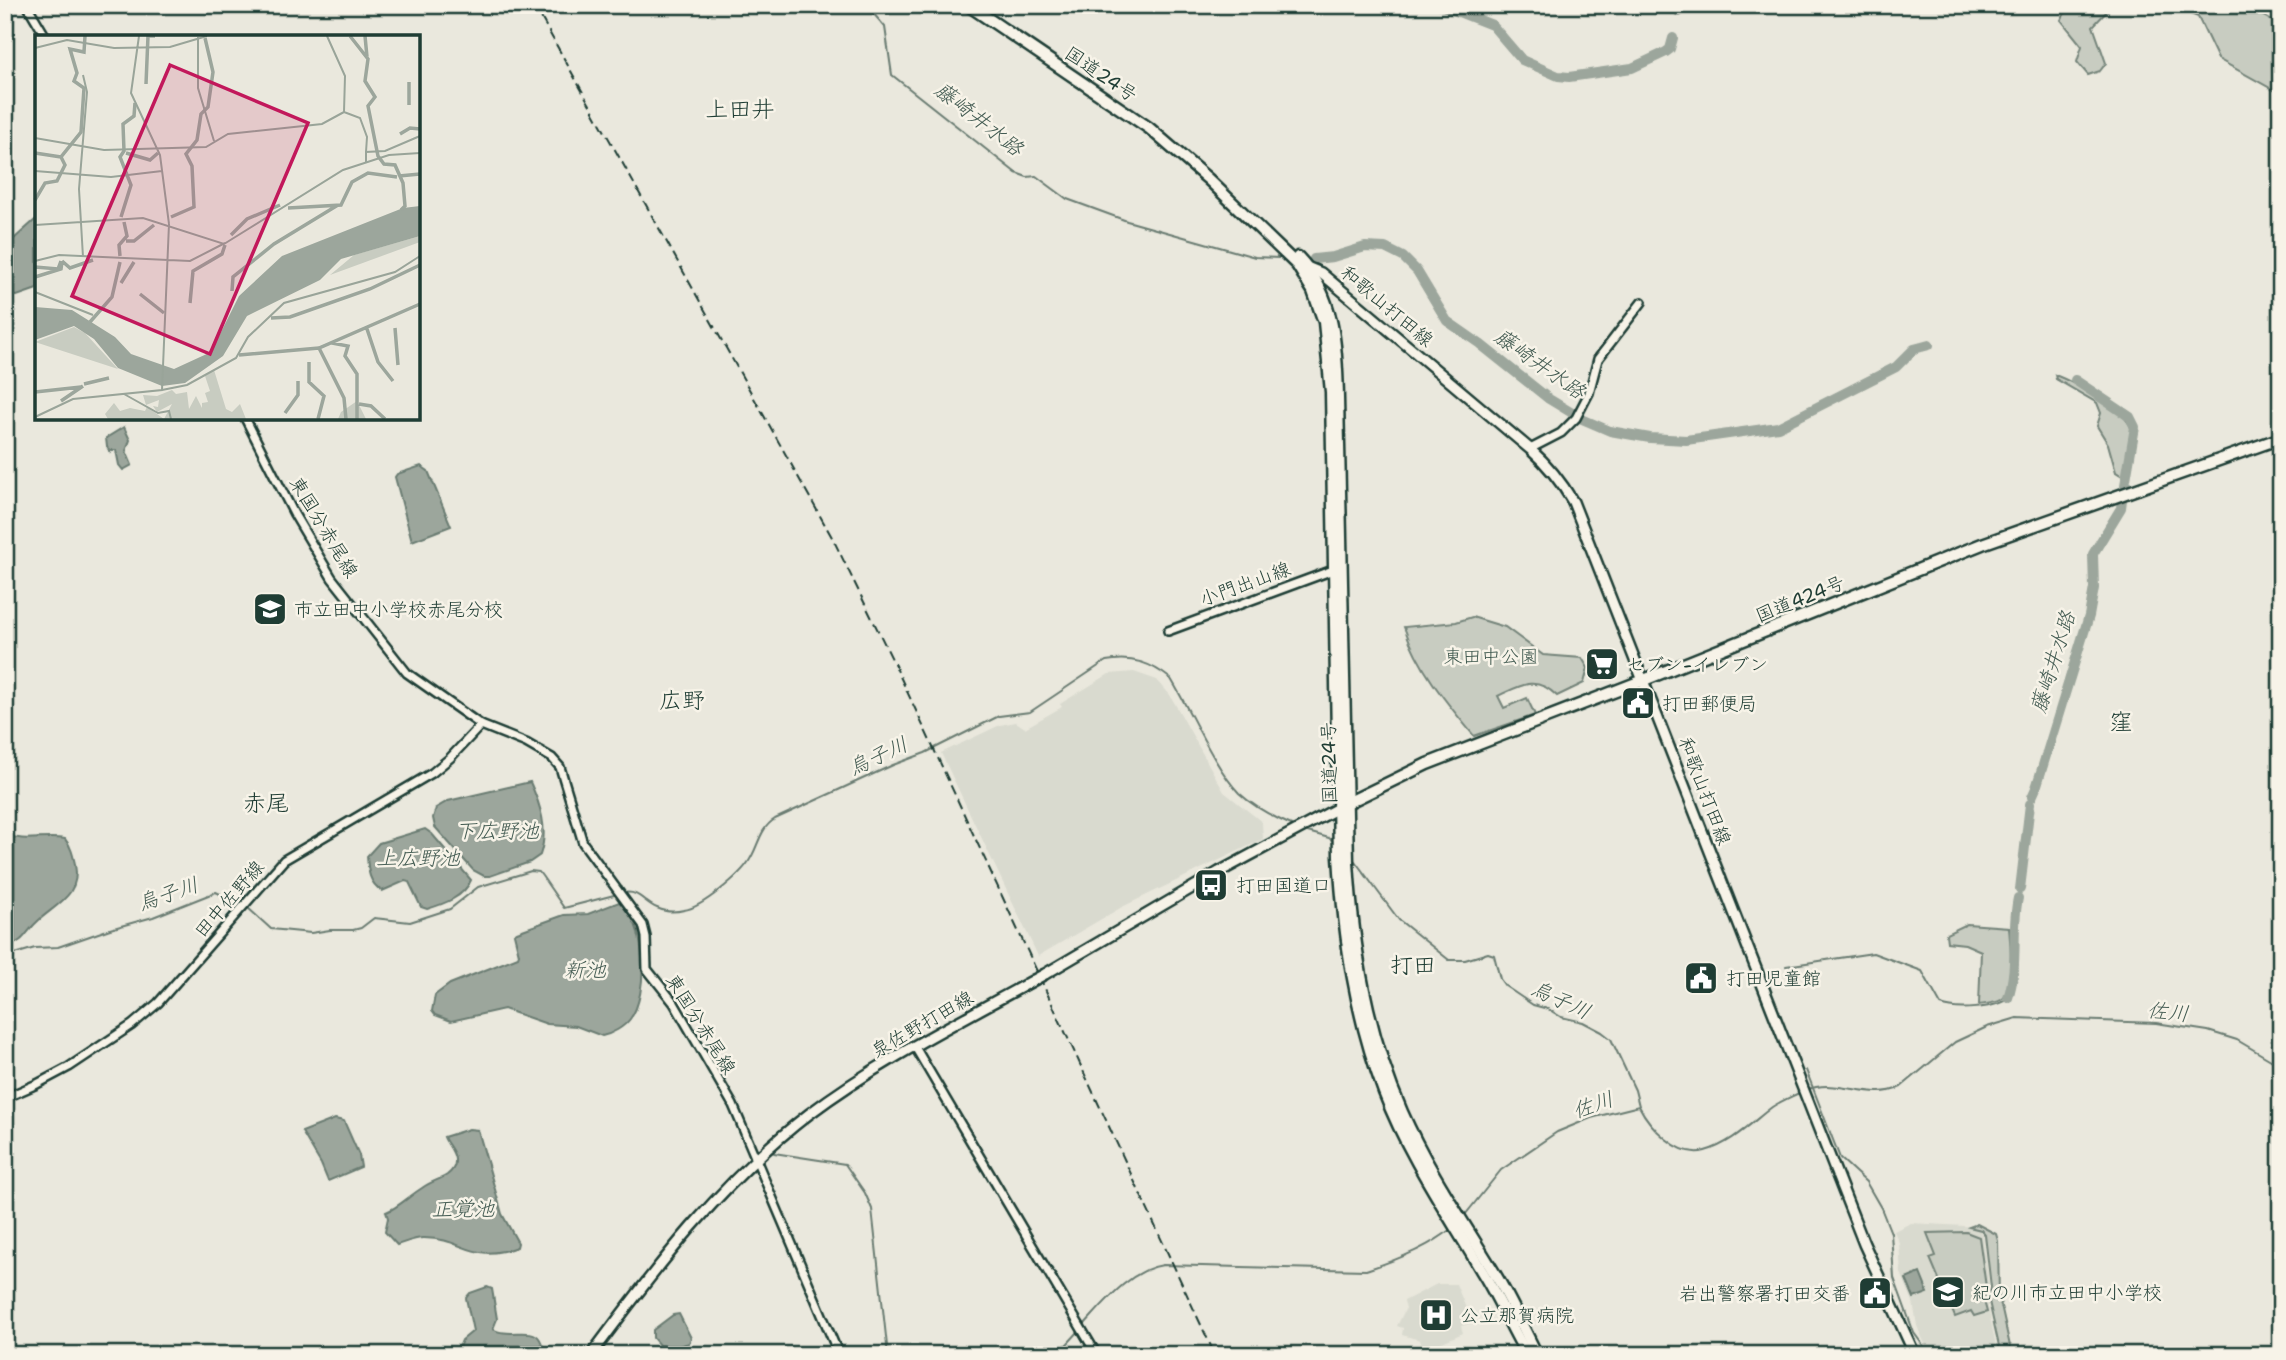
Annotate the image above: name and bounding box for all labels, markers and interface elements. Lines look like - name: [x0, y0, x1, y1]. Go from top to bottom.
- inset map: [35, 35, 420, 420]
- street label: 国道24号: [1060, 41, 1142, 107]
- water label: 藤崎井水路: [929, 76, 1030, 163]
- district label: 上田井: [706, 94, 775, 124]
- street label: 和歌山打田線: [1335, 260, 1439, 352]
- water label: 藤崎井水路: [1489, 322, 1592, 406]
- street label: 東国分赤尾線: [284, 472, 364, 582]
- street label: 小門出山線: [1196, 556, 1294, 612]
- street label: 国道424号: [1752, 570, 1848, 628]
- school or university icon: 市立田中小学校赤尾分校: [251, 590, 289, 628]
- place label: 市立田中小学校赤尾分校: [294, 597, 503, 622]
- water label: 藤崎井水路: [2024, 607, 2082, 716]
- park label: 東田中公園: [1443, 644, 1539, 669]
- supermarket icon: セブン-イレブン: [1583, 645, 1621, 683]
- place label: セブン-イレブン: [1626, 652, 1768, 677]
- public building icon: 打田郵便局: [1619, 684, 1657, 722]
- district label: 広野: [659, 685, 705, 715]
- place label: 打田郵便局: [1662, 691, 1757, 716]
- district label: 窪: [2110, 707, 2133, 737]
- street label: 国道24号: [1316, 722, 1342, 804]
- water label: 烏子川: [844, 730, 912, 782]
- street label: 和歌山打田線: [1673, 733, 1737, 849]
- district label: 赤尾: [243, 788, 289, 818]
- water label: 下広野池: [455, 817, 540, 845]
- water label: 上広野池: [376, 844, 461, 872]
- street label: 田中佐野線: [188, 855, 270, 943]
- bus stop icon: 打田国道口: [1192, 866, 1230, 904]
- water label: 烏子川: [134, 871, 202, 917]
- place label: 打田国道口: [1236, 873, 1331, 898]
- district label: 打田: [1390, 950, 1436, 980]
- water label: 新池: [564, 956, 607, 984]
- public building icon: 打田児童館: [1682, 959, 1720, 997]
- place label: 打田児童館: [1726, 966, 1821, 991]
- street label: 東国分赤尾線: [660, 969, 742, 1079]
- water label: 烏子川: [1527, 974, 1595, 1026]
- street label: 泉佐野打田線: [866, 985, 978, 1063]
- water label: 佐川: [2146, 996, 2190, 1028]
- water label: 佐川: [1569, 1085, 1617, 1125]
- water label: 正覚池: [432, 1195, 495, 1223]
- school or university icon: 紀の川市立田中小学校: [1929, 1273, 1967, 1311]
- public building icon: 岩出警察署打田交番: [1856, 1274, 1894, 1312]
- place label: 紀の川市立田中小学校: [1972, 1280, 2162, 1305]
- place label: 岩出警察署打田交番: [1679, 1281, 1850, 1306]
- hospital icon: 公立那賀病院: [1417, 1296, 1455, 1334]
- place label: 公立那賀病院: [1460, 1303, 1574, 1328]

